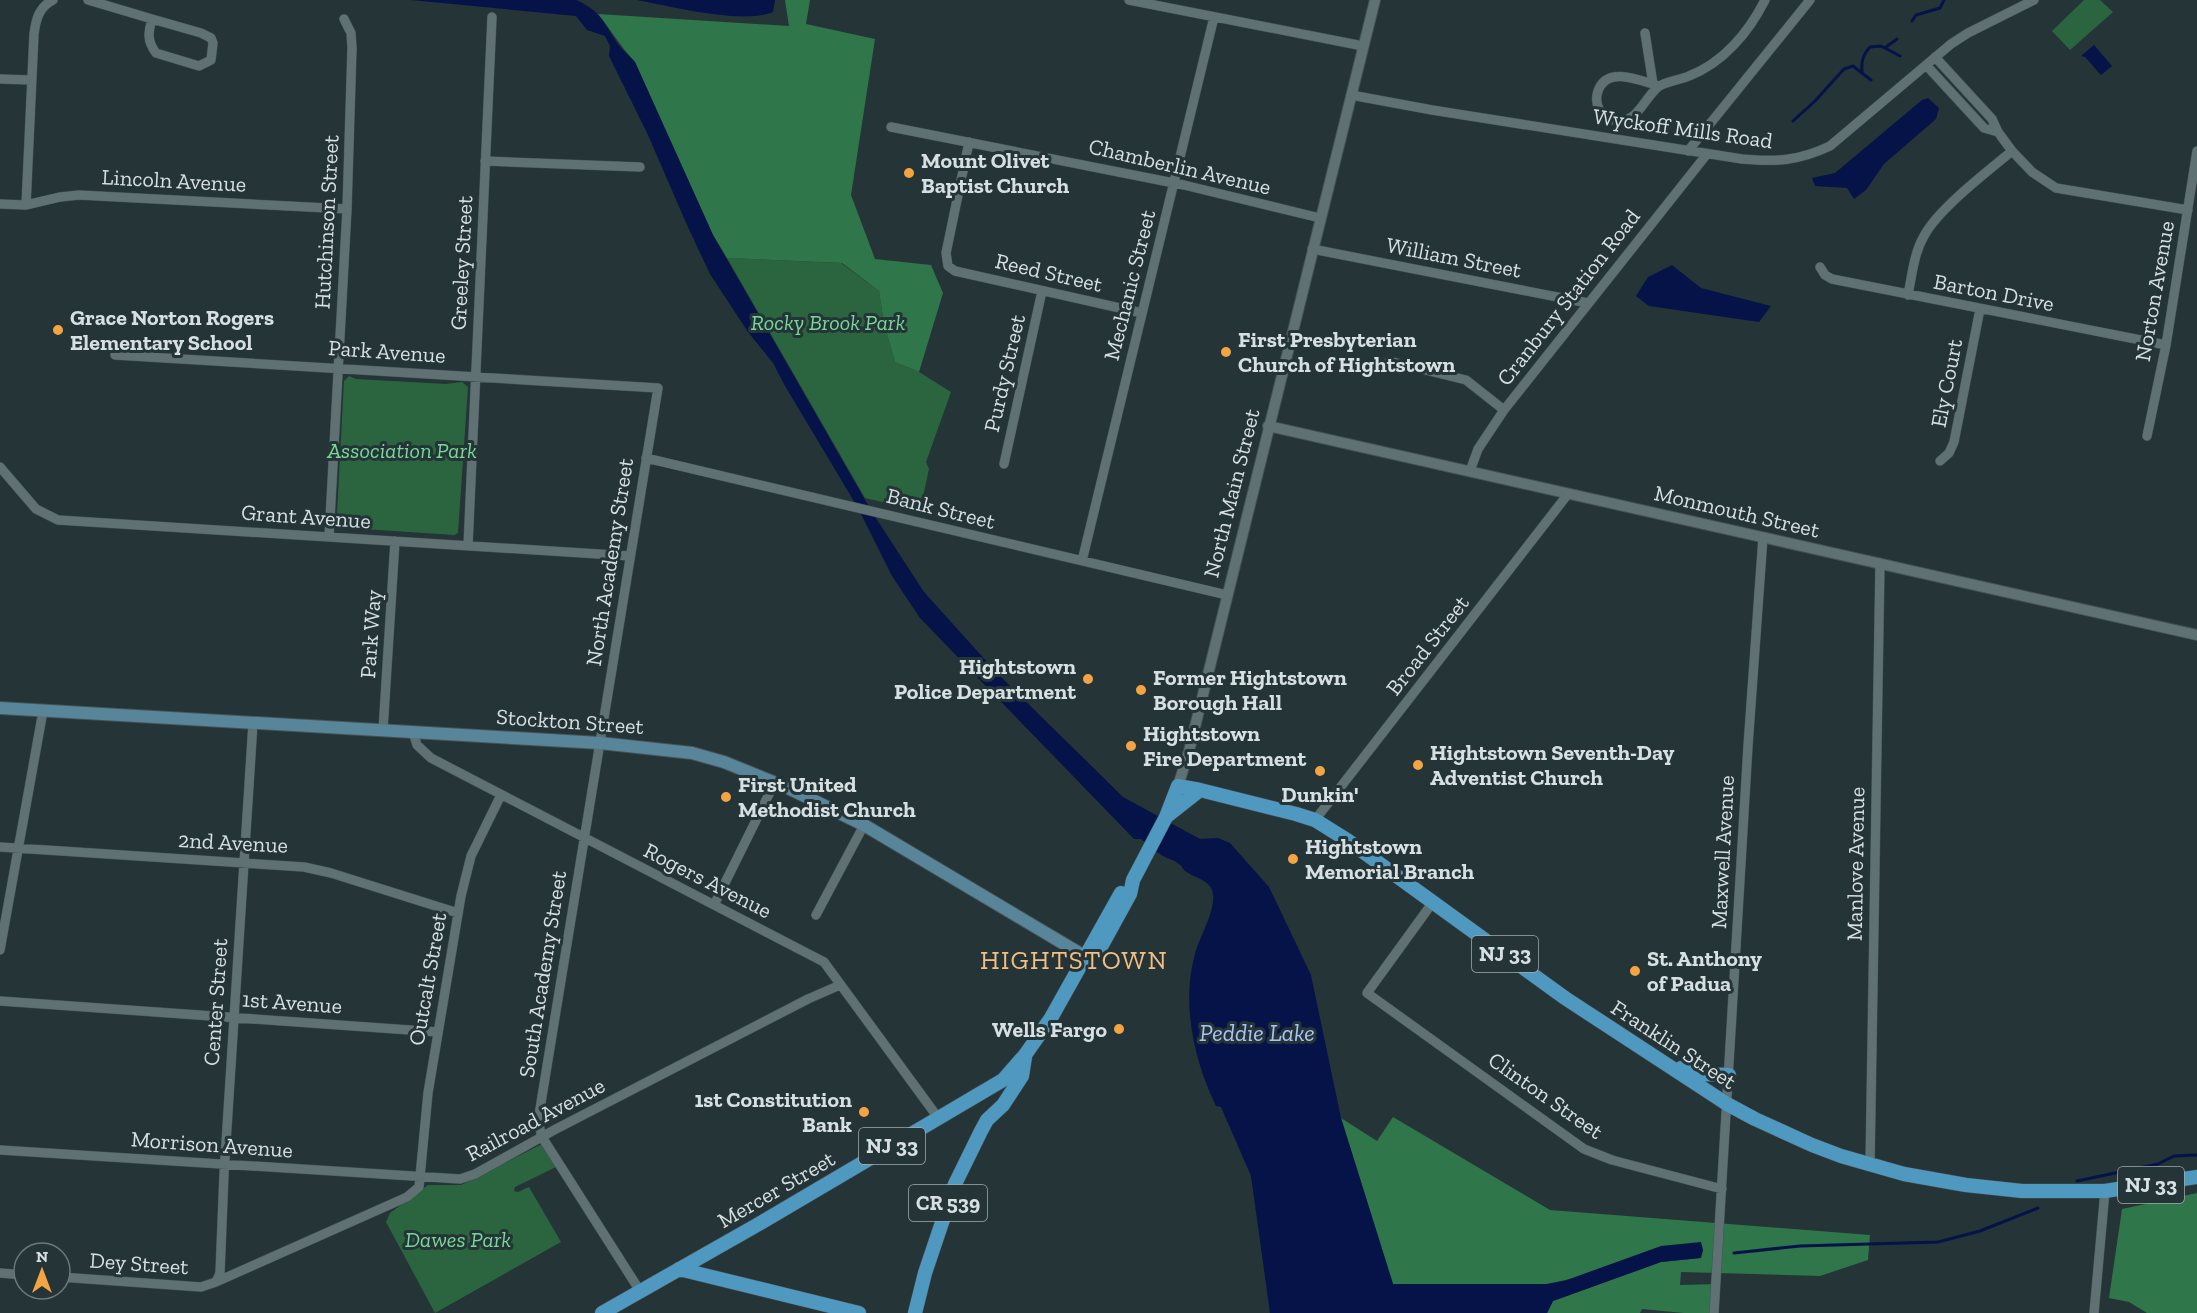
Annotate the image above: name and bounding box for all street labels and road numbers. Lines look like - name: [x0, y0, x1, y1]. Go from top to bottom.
- street label: Wyckoff Mills Road: [1591, 103, 1774, 154]
- street label: Chamberlin Avenue: [1086, 132, 1274, 201]
- street label: Hutchinson Street: [308, 133, 345, 310]
- street label: Lincoln Avenue: [101, 163, 247, 198]
- street label: Greeley Street: [444, 194, 479, 331]
- street label: Cranbury Station Road: [1491, 204, 1646, 391]
- street label: Mechanic Street: [1098, 206, 1161, 363]
- street label: Norton Avenue: [2129, 219, 2180, 364]
- street label: William Street: [1384, 231, 1524, 284]
- street label: Reed Street: [993, 247, 1106, 298]
- street label: Barton Drive: [1931, 268, 2056, 317]
- street label: Purdy Street: [978, 311, 1031, 434]
- street label: Park Avenue: [327, 334, 447, 369]
- street label: Ely Court: [1925, 336, 1968, 430]
- street label: North Main Street: [1197, 405, 1266, 580]
- street label: North Academy Street: [580, 455, 639, 668]
- street label: Monmouth Street: [1652, 479, 1823, 544]
- street label: Bank Street: [884, 482, 999, 535]
- street label: Grant Avenue: [240, 499, 372, 534]
- street label: Park Way: [354, 588, 387, 679]
- street label: Broad Street: [1380, 589, 1475, 701]
- street label: Stockton Street: [495, 703, 645, 740]
- street label: Maxwell Avenue: [1705, 775, 1740, 930]
- street label: Manlove Avenue: [1841, 787, 1870, 941]
- street label: 2nd Avenue: [177, 826, 289, 859]
- street label: Rogers Avenue: [639, 837, 776, 924]
- street label: South Academy Street: [513, 868, 572, 1080]
- street label: Outcalt Street: [403, 910, 453, 1048]
- road number: NJ 33: [1472, 936, 1538, 972]
- street label: Center Street: [198, 937, 233, 1067]
- street label: 1st Avenue: [241, 986, 343, 1019]
- street label: Franklin Street: [1606, 994, 1742, 1095]
- street label: Clinton Street: [1483, 1046, 1609, 1145]
- street label: Railroad Avenue: [461, 1071, 609, 1167]
- street label: Morrison Avenue: [130, 1125, 294, 1164]
- road number: NJ 33: [859, 1128, 925, 1164]
- street label: Mercer Street: [713, 1145, 840, 1234]
- road number: NJ 33: [2118, 1167, 2184, 1203]
- road number: CR 539: [909, 1185, 987, 1221]
- street label: Dey Street: [89, 1247, 190, 1280]

